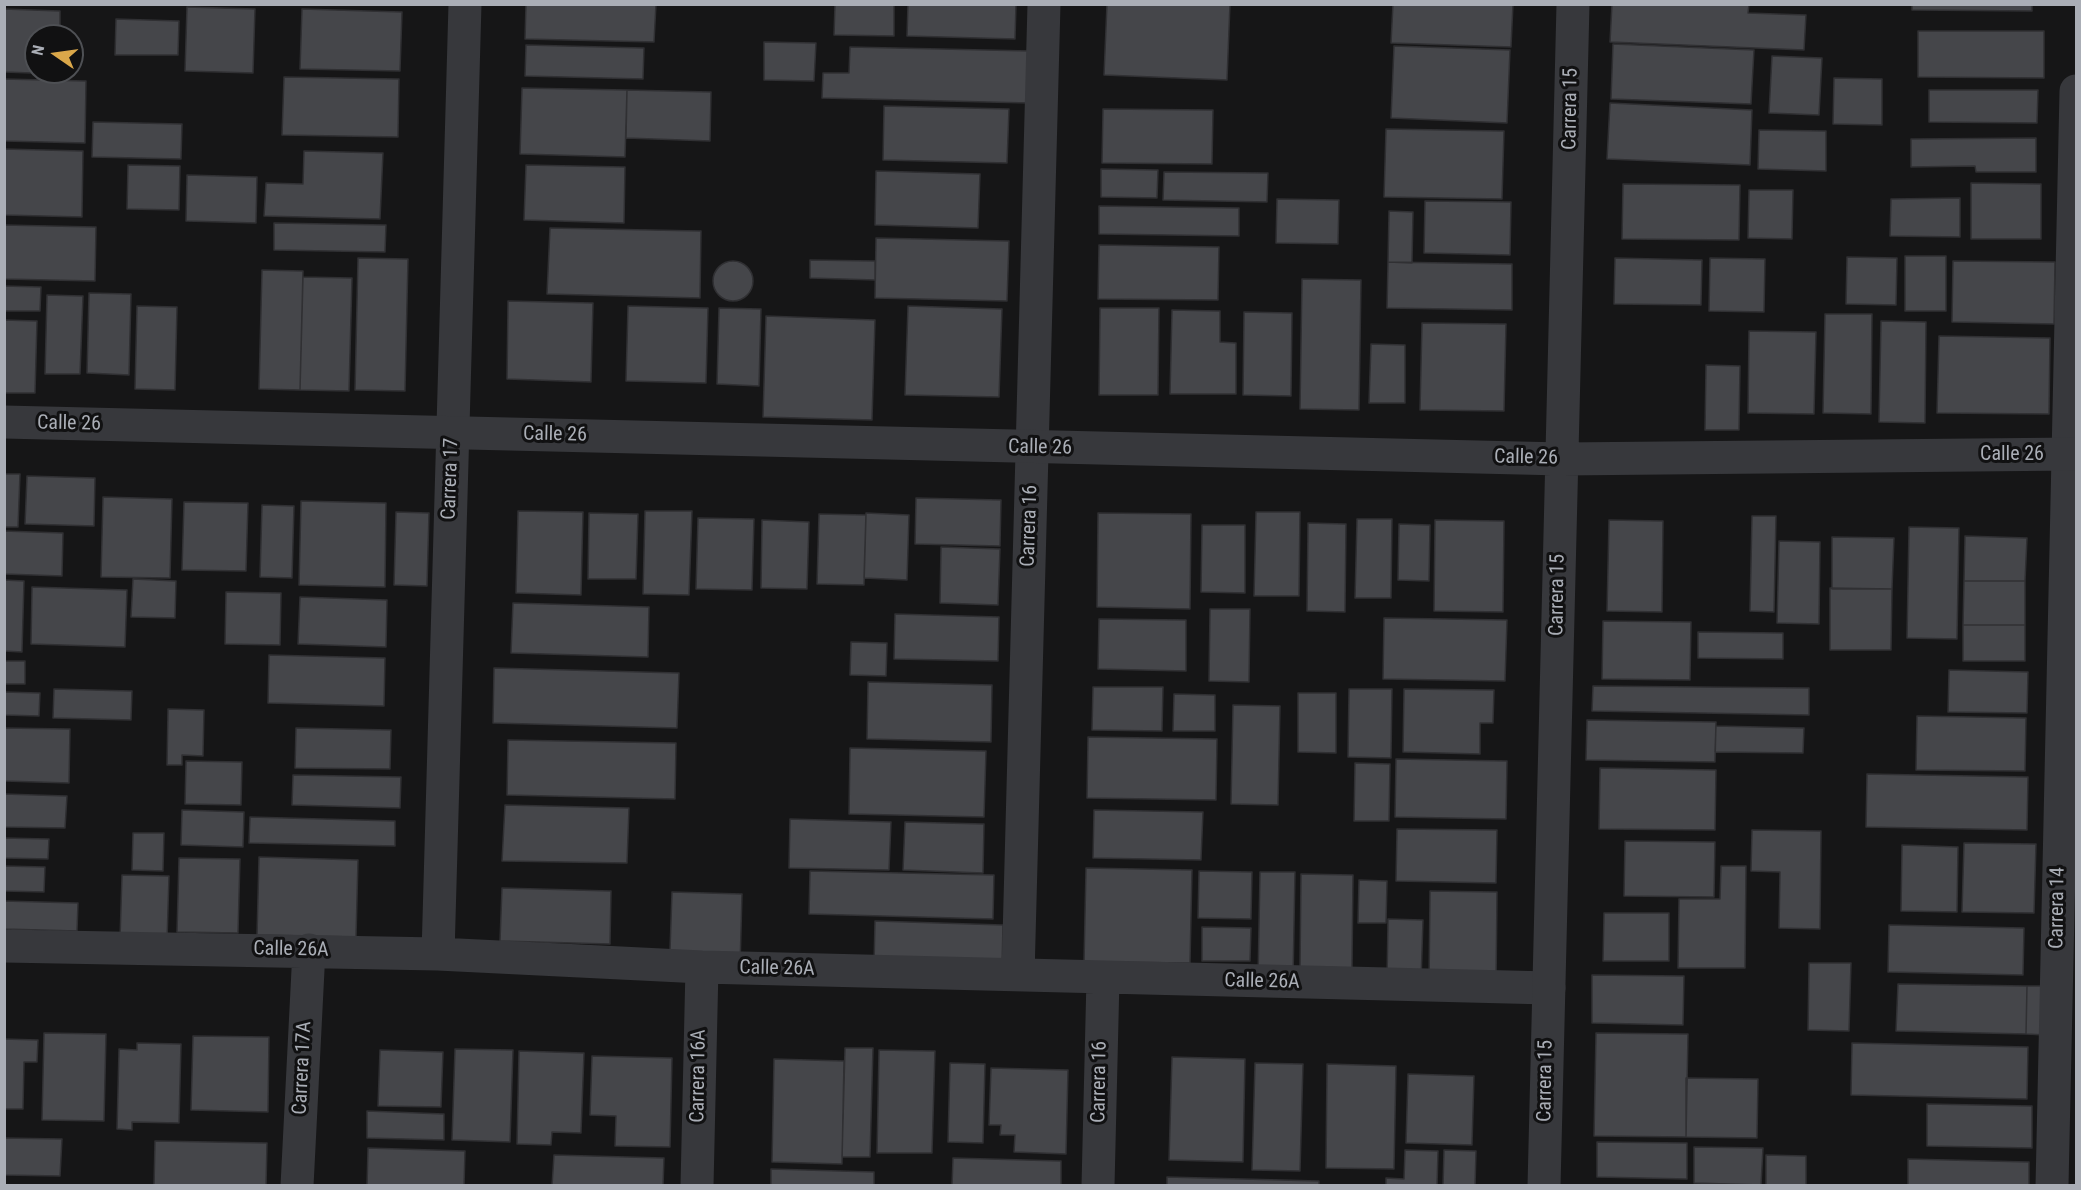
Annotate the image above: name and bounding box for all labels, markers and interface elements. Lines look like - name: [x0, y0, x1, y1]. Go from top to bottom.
- north arrow: [24, 24, 84, 84]
- text: N: [28, 43, 48, 57]
- street label: Carrera 15: [1558, 68, 1584, 150]
- street label: Calle 26: [37, 411, 101, 437]
- street label: Calle 26: [523, 422, 587, 448]
- street label: Calle 26: [1008, 435, 1072, 461]
- street label: Carrera 17: [438, 438, 464, 520]
- street label: Calle 26: [1980, 443, 2044, 467]
- street label: Calle 26: [1494, 445, 1558, 471]
- street label: Carrera 16: [1017, 485, 1043, 567]
- street label: Carrera 15: [1545, 554, 1571, 636]
- street label: Carrera 14: [2045, 867, 2071, 949]
- street label: Calle 26A: [253, 937, 329, 963]
- street label: Calle 26A: [739, 956, 815, 982]
- street label: Calle 26A: [1224, 969, 1300, 995]
- street label: Carrera 17A: [289, 1021, 317, 1115]
- street label: Carrera 16A: [686, 1029, 712, 1123]
- street label: Carrera 15: [1533, 1040, 1559, 1122]
- street label: Carrera 16: [1087, 1041, 1113, 1123]

